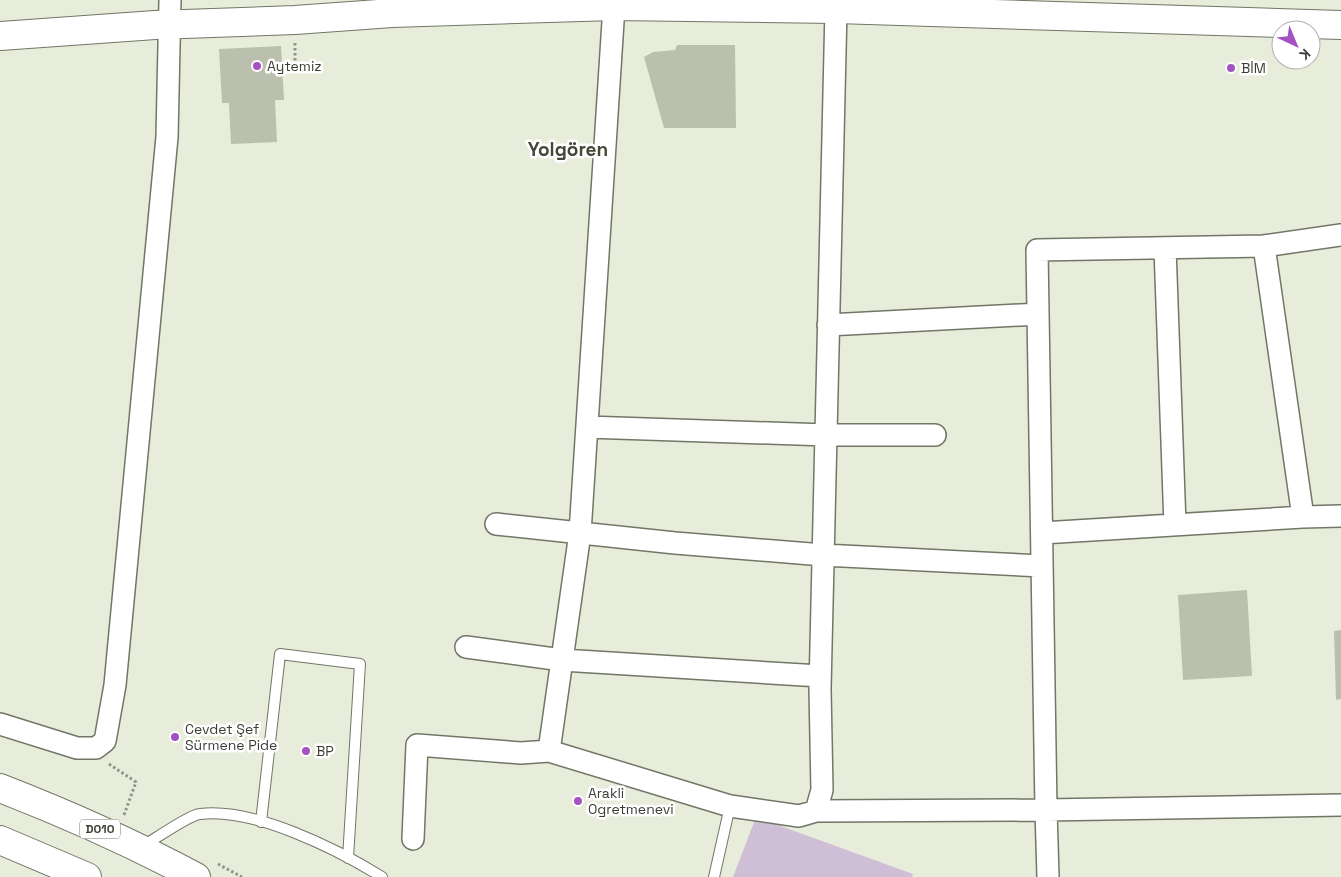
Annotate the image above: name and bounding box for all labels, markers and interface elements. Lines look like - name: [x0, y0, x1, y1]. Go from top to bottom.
- north arrow: [1271, 20, 1321, 70]
- text: K: [1295, 45, 1314, 64]
- place label: Aytemiz: [267, 57, 322, 75]
- place label: BİM: [1241, 59, 1266, 77]
- marker: Aytemiz: [251, 60, 263, 72]
- marker: BİM: [1225, 62, 1237, 74]
- district label: Yolgören: [528, 137, 608, 162]
- place label: Cevdet Şef Sürmene Pide: [185, 720, 277, 754]
- marker: Cevdet Şef Sürmene Pide: [169, 731, 181, 743]
- place label: BP: [316, 742, 334, 760]
- marker: BP: [300, 745, 312, 757]
- place label: Arakli Ogretmenevi: [588, 784, 674, 818]
- marker: Arakli Ogretmenevi: [572, 795, 584, 807]
- road number: D010: [80, 820, 120, 839]

